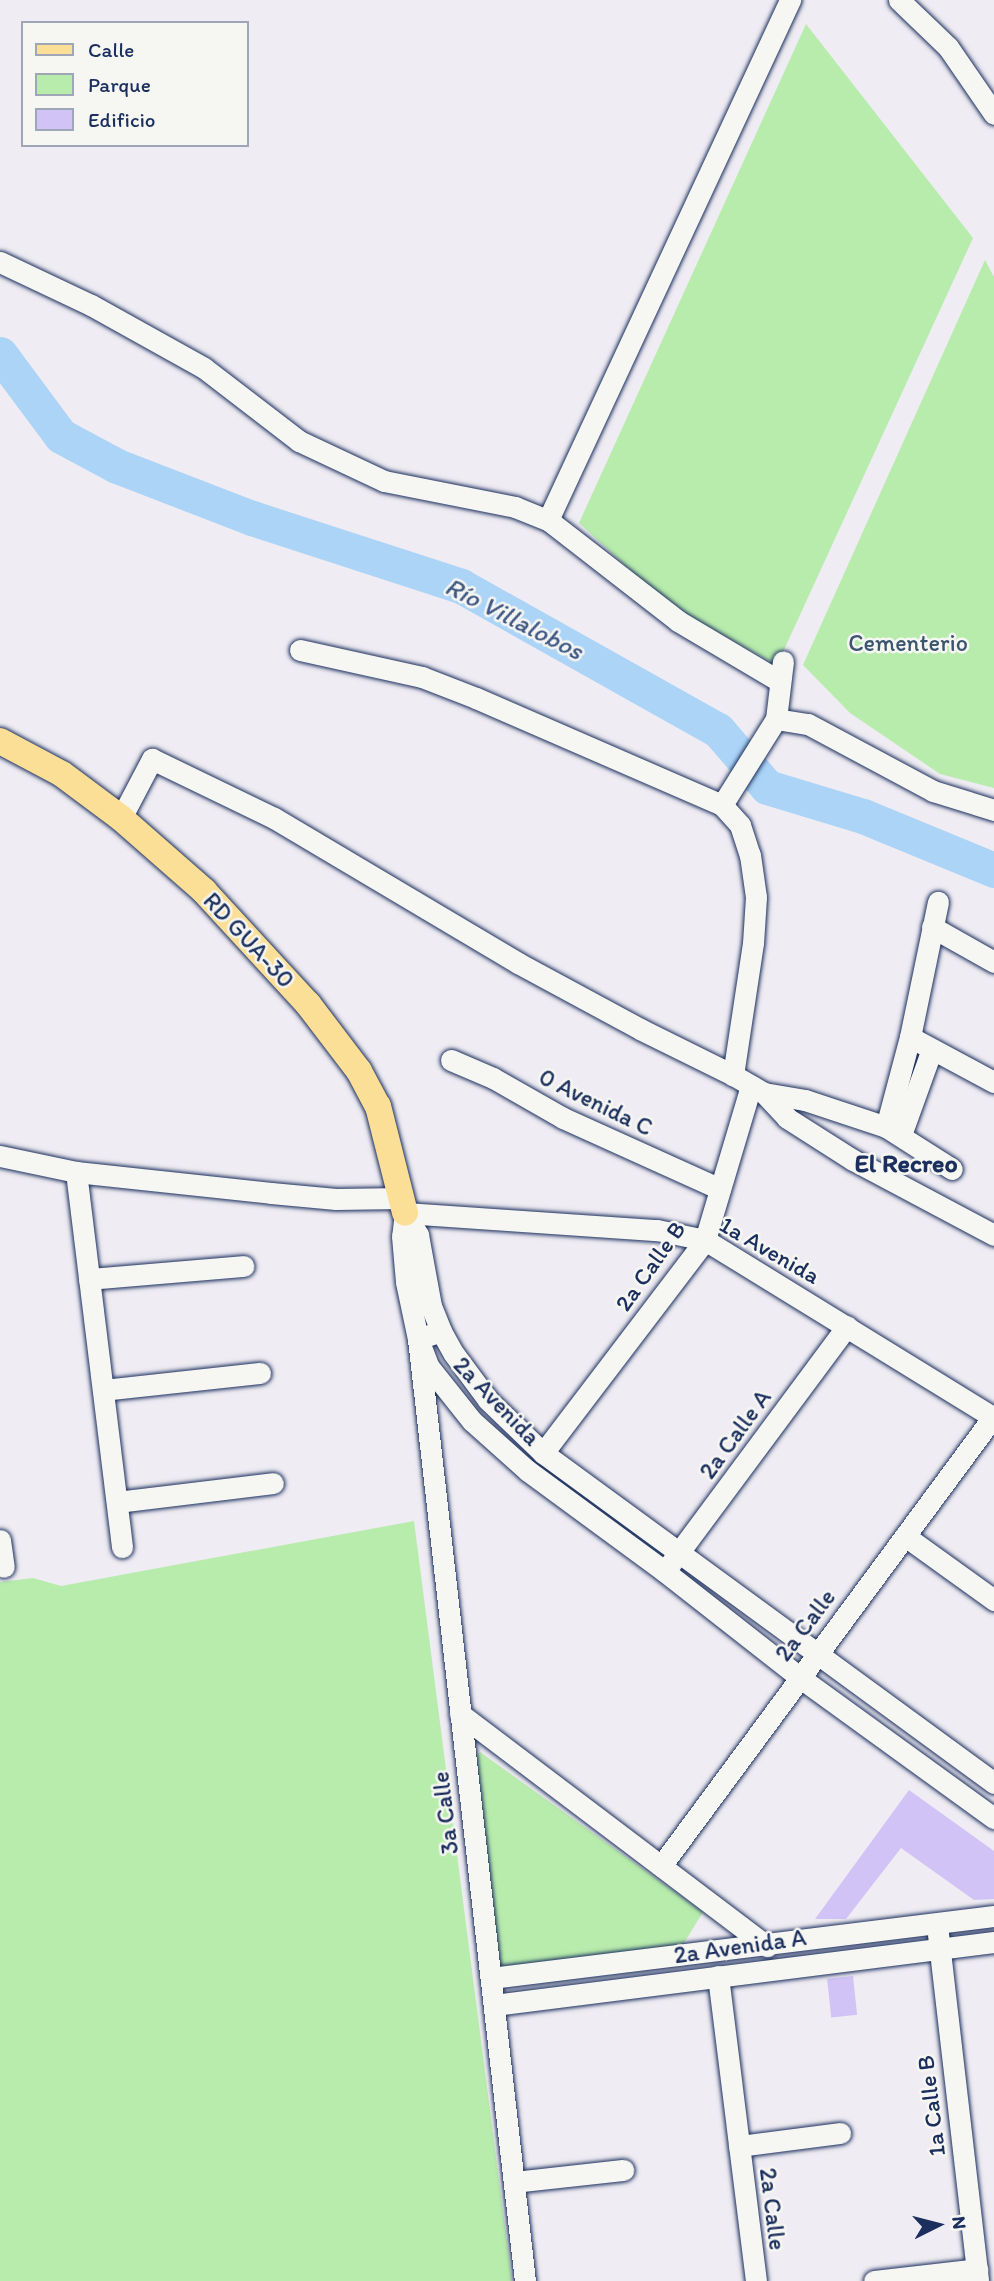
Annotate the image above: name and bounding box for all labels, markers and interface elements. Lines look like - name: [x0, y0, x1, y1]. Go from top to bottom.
- legend: [21, 21, 248, 147]
- text: Calle: [88, 37, 134, 62]
- text: Parque: [88, 72, 151, 97]
- text: Edificio: [88, 107, 156, 132]
- water label: Río Villalobos: [440, 571, 588, 667]
- park label: Cementerio: [848, 629, 968, 657]
- street label: RD GUA-30: [197, 886, 301, 994]
- street label: 0 Avenida C: [534, 1062, 658, 1142]
- district label: El Recreo: [854, 1148, 958, 1180]
- street label: 1a Avenida: [715, 1210, 825, 1290]
- street label: 2a Calle B: [608, 1215, 692, 1317]
- street label: 2a Avenida: [448, 1351, 546, 1451]
- street label: 2a Calle A: [693, 1383, 777, 1485]
- street label: 2a Calle: [768, 1583, 842, 1667]
- street label: 3a Calle: [426, 1770, 464, 1856]
- street label: 2a Avenida A: [672, 1922, 808, 1970]
- street label: 1a Calle B: [910, 2053, 952, 2159]
- street label: 2a Calle: [754, 2166, 792, 2252]
- north arrow: [903, 2190, 973, 2260]
- text: N: [947, 2215, 971, 2230]

